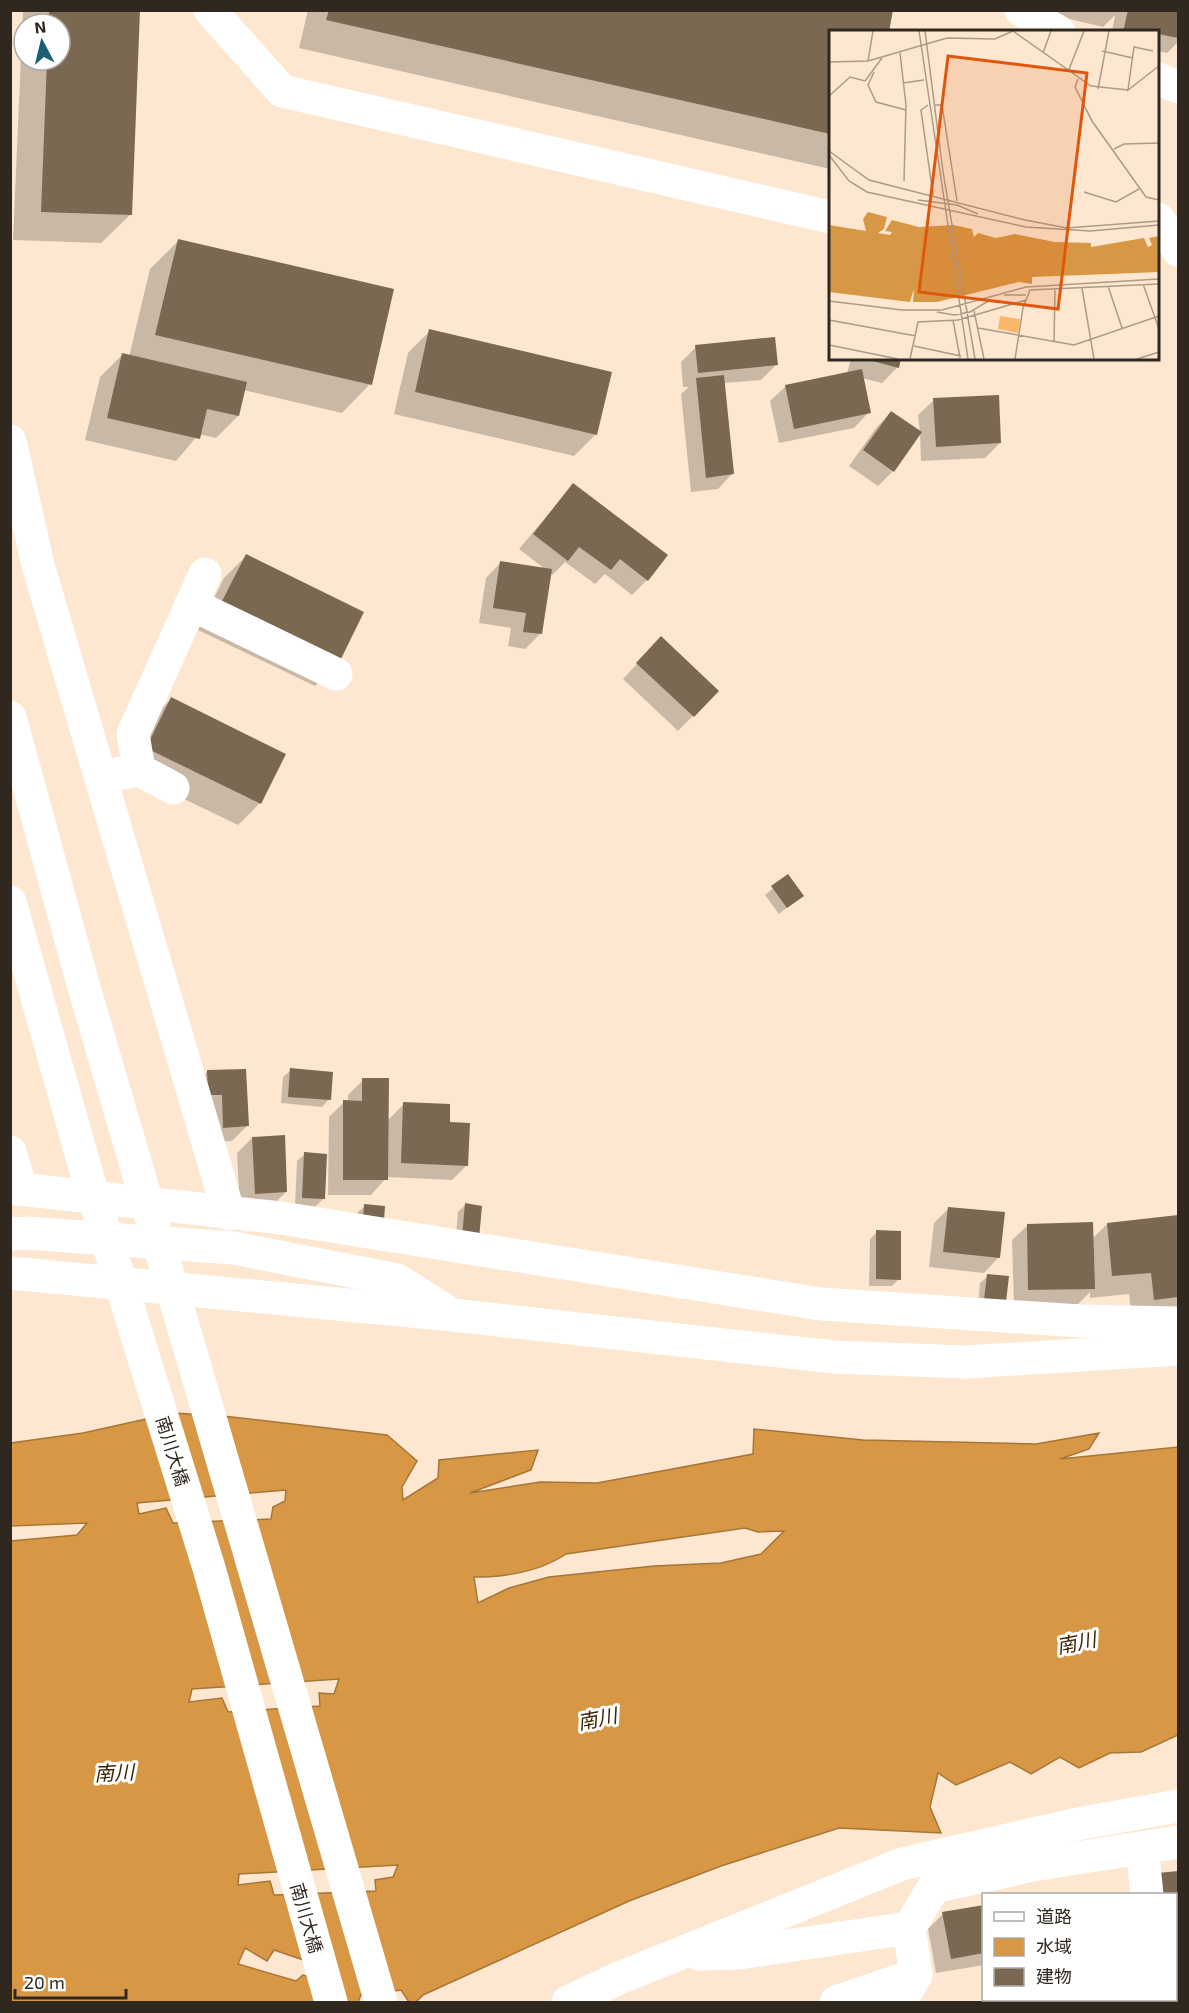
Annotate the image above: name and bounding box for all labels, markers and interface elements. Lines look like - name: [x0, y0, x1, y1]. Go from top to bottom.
- north arrow: [12, 12, 72, 72]
- text: N: [33, 16, 47, 37]
- inset map: [829, 30, 1159, 360]
- street label: 南川大橋: [152, 1413, 194, 1489]
- water label: 南川: [1054, 1626, 1100, 1658]
- water label: 南川: [575, 1702, 621, 1734]
- water label: 南川: [93, 1759, 137, 1785]
- street label: 南川大橋: [287, 1880, 327, 1956]
- legend: [982, 1893, 1177, 2001]
- text: 道路: [1036, 1905, 1072, 1927]
- text: 水域: [1036, 1935, 1072, 1957]
- scale bar: [15, 1962, 126, 2000]
- text: 建物: [1036, 1965, 1072, 1987]
- text: 20 m: [24, 1971, 65, 1993]

